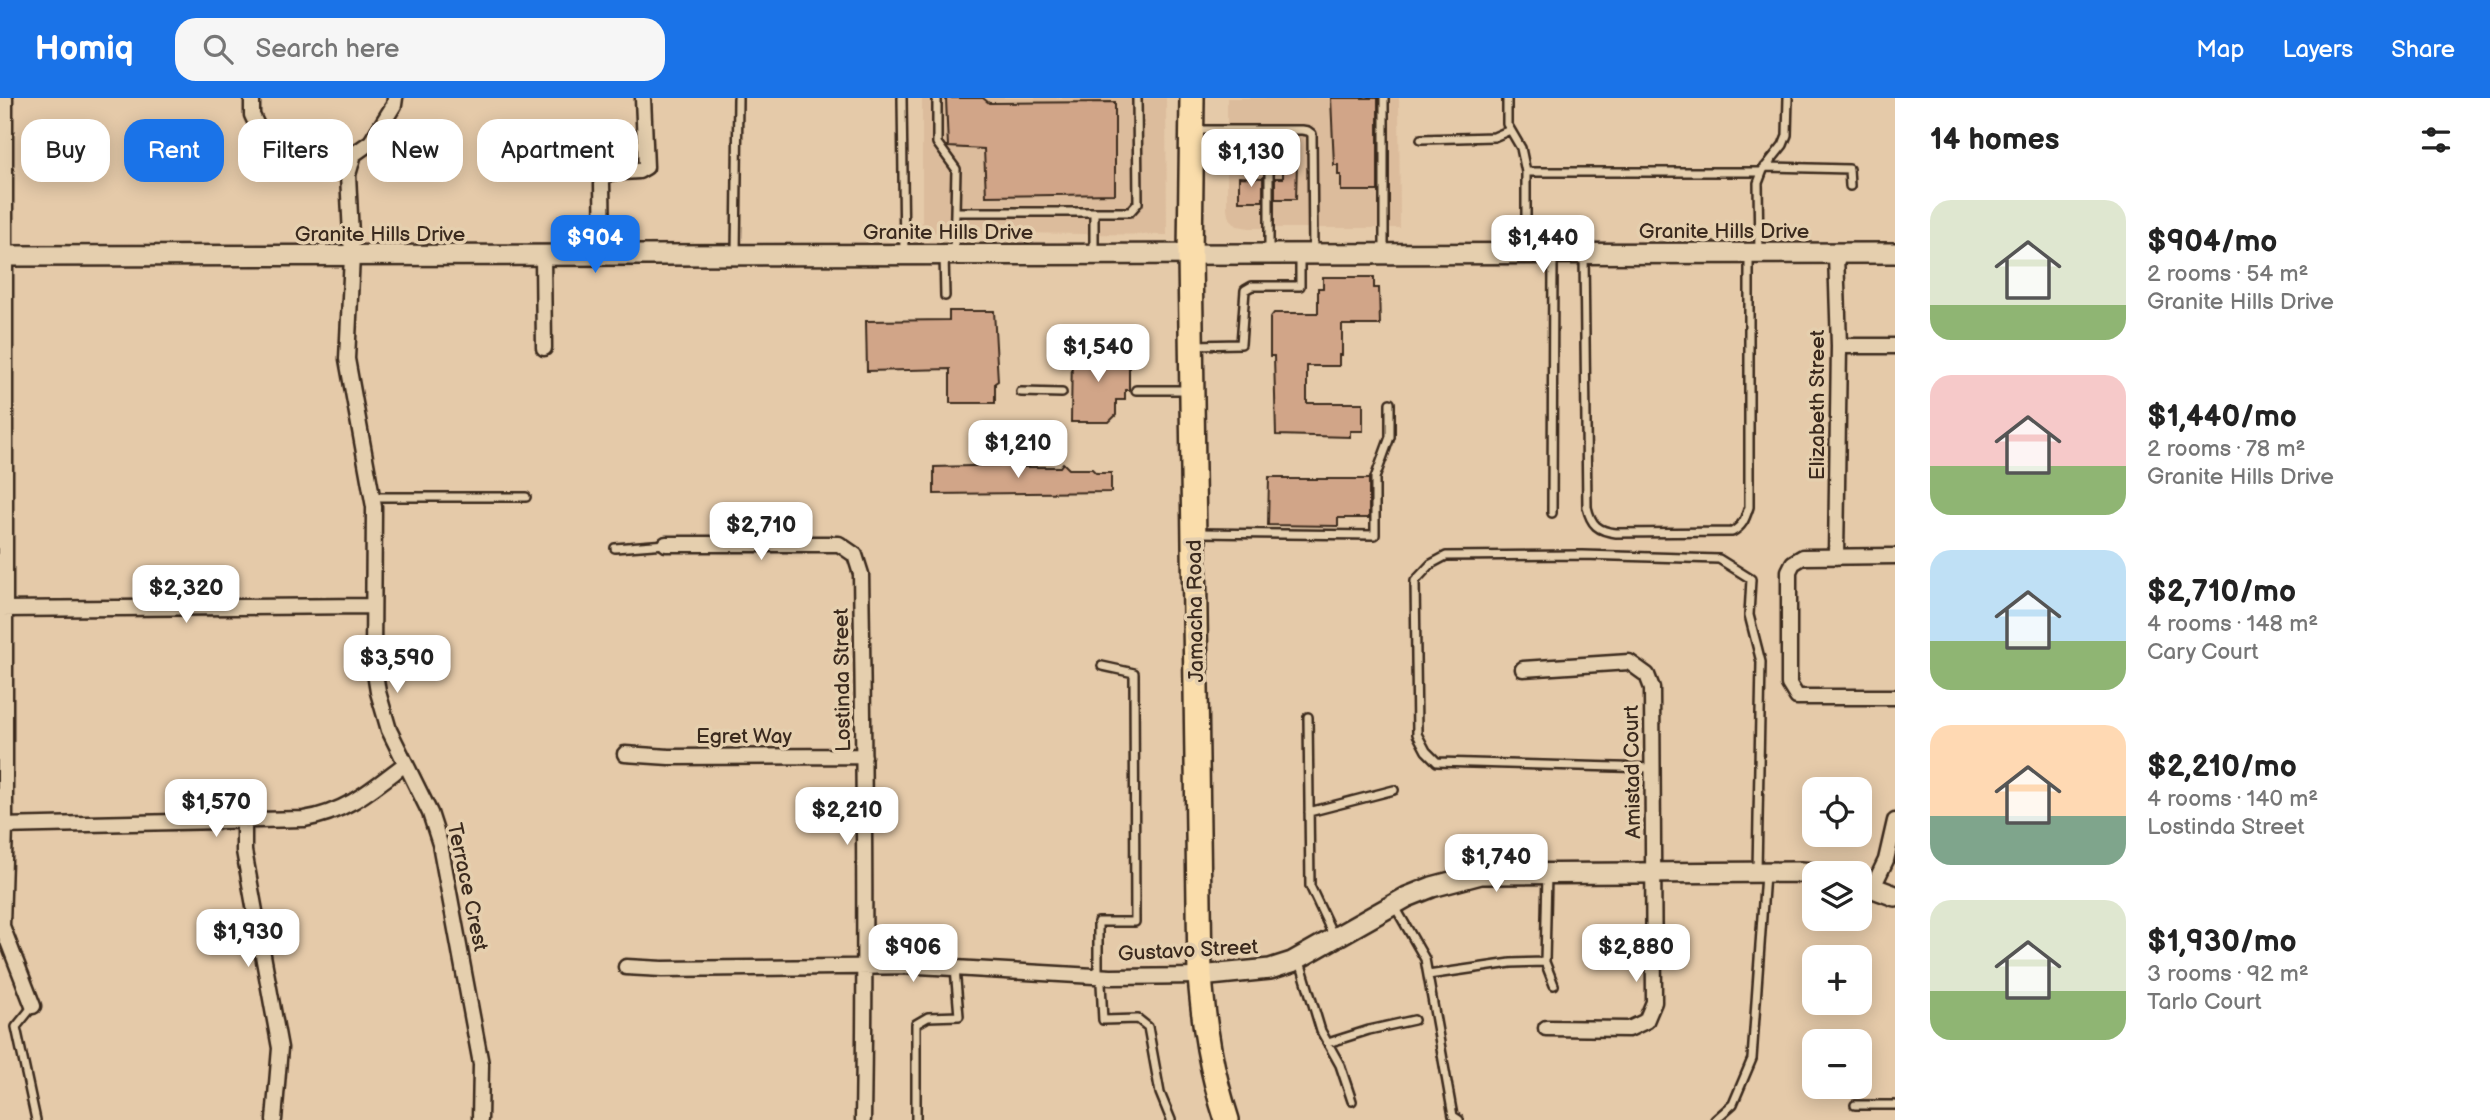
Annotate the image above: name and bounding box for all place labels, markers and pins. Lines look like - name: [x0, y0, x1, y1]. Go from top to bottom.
- pin: $1,130: [1194, 130, 1308, 189]
- pin: $904: [554, 216, 636, 275]
- pin: $1,440: [1486, 216, 1600, 275]
- pin: $1,540: [1041, 324, 1155, 384]
- pin: $1,210: [961, 420, 1075, 480]
- pin: $2,710: [704, 503, 818, 562]
- pin: $2,320: [129, 566, 243, 625]
- pin: $3,590: [340, 636, 454, 695]
- pin: $1,570: [159, 780, 273, 839]
- pin: $2,210: [790, 788, 904, 847]
- pin: $1,740: [1439, 834, 1553, 894]
- pin: $1,930: [191, 910, 305, 969]
- pin: $906: [872, 924, 954, 984]
- pin: $2,880: [1579, 924, 1693, 984]

